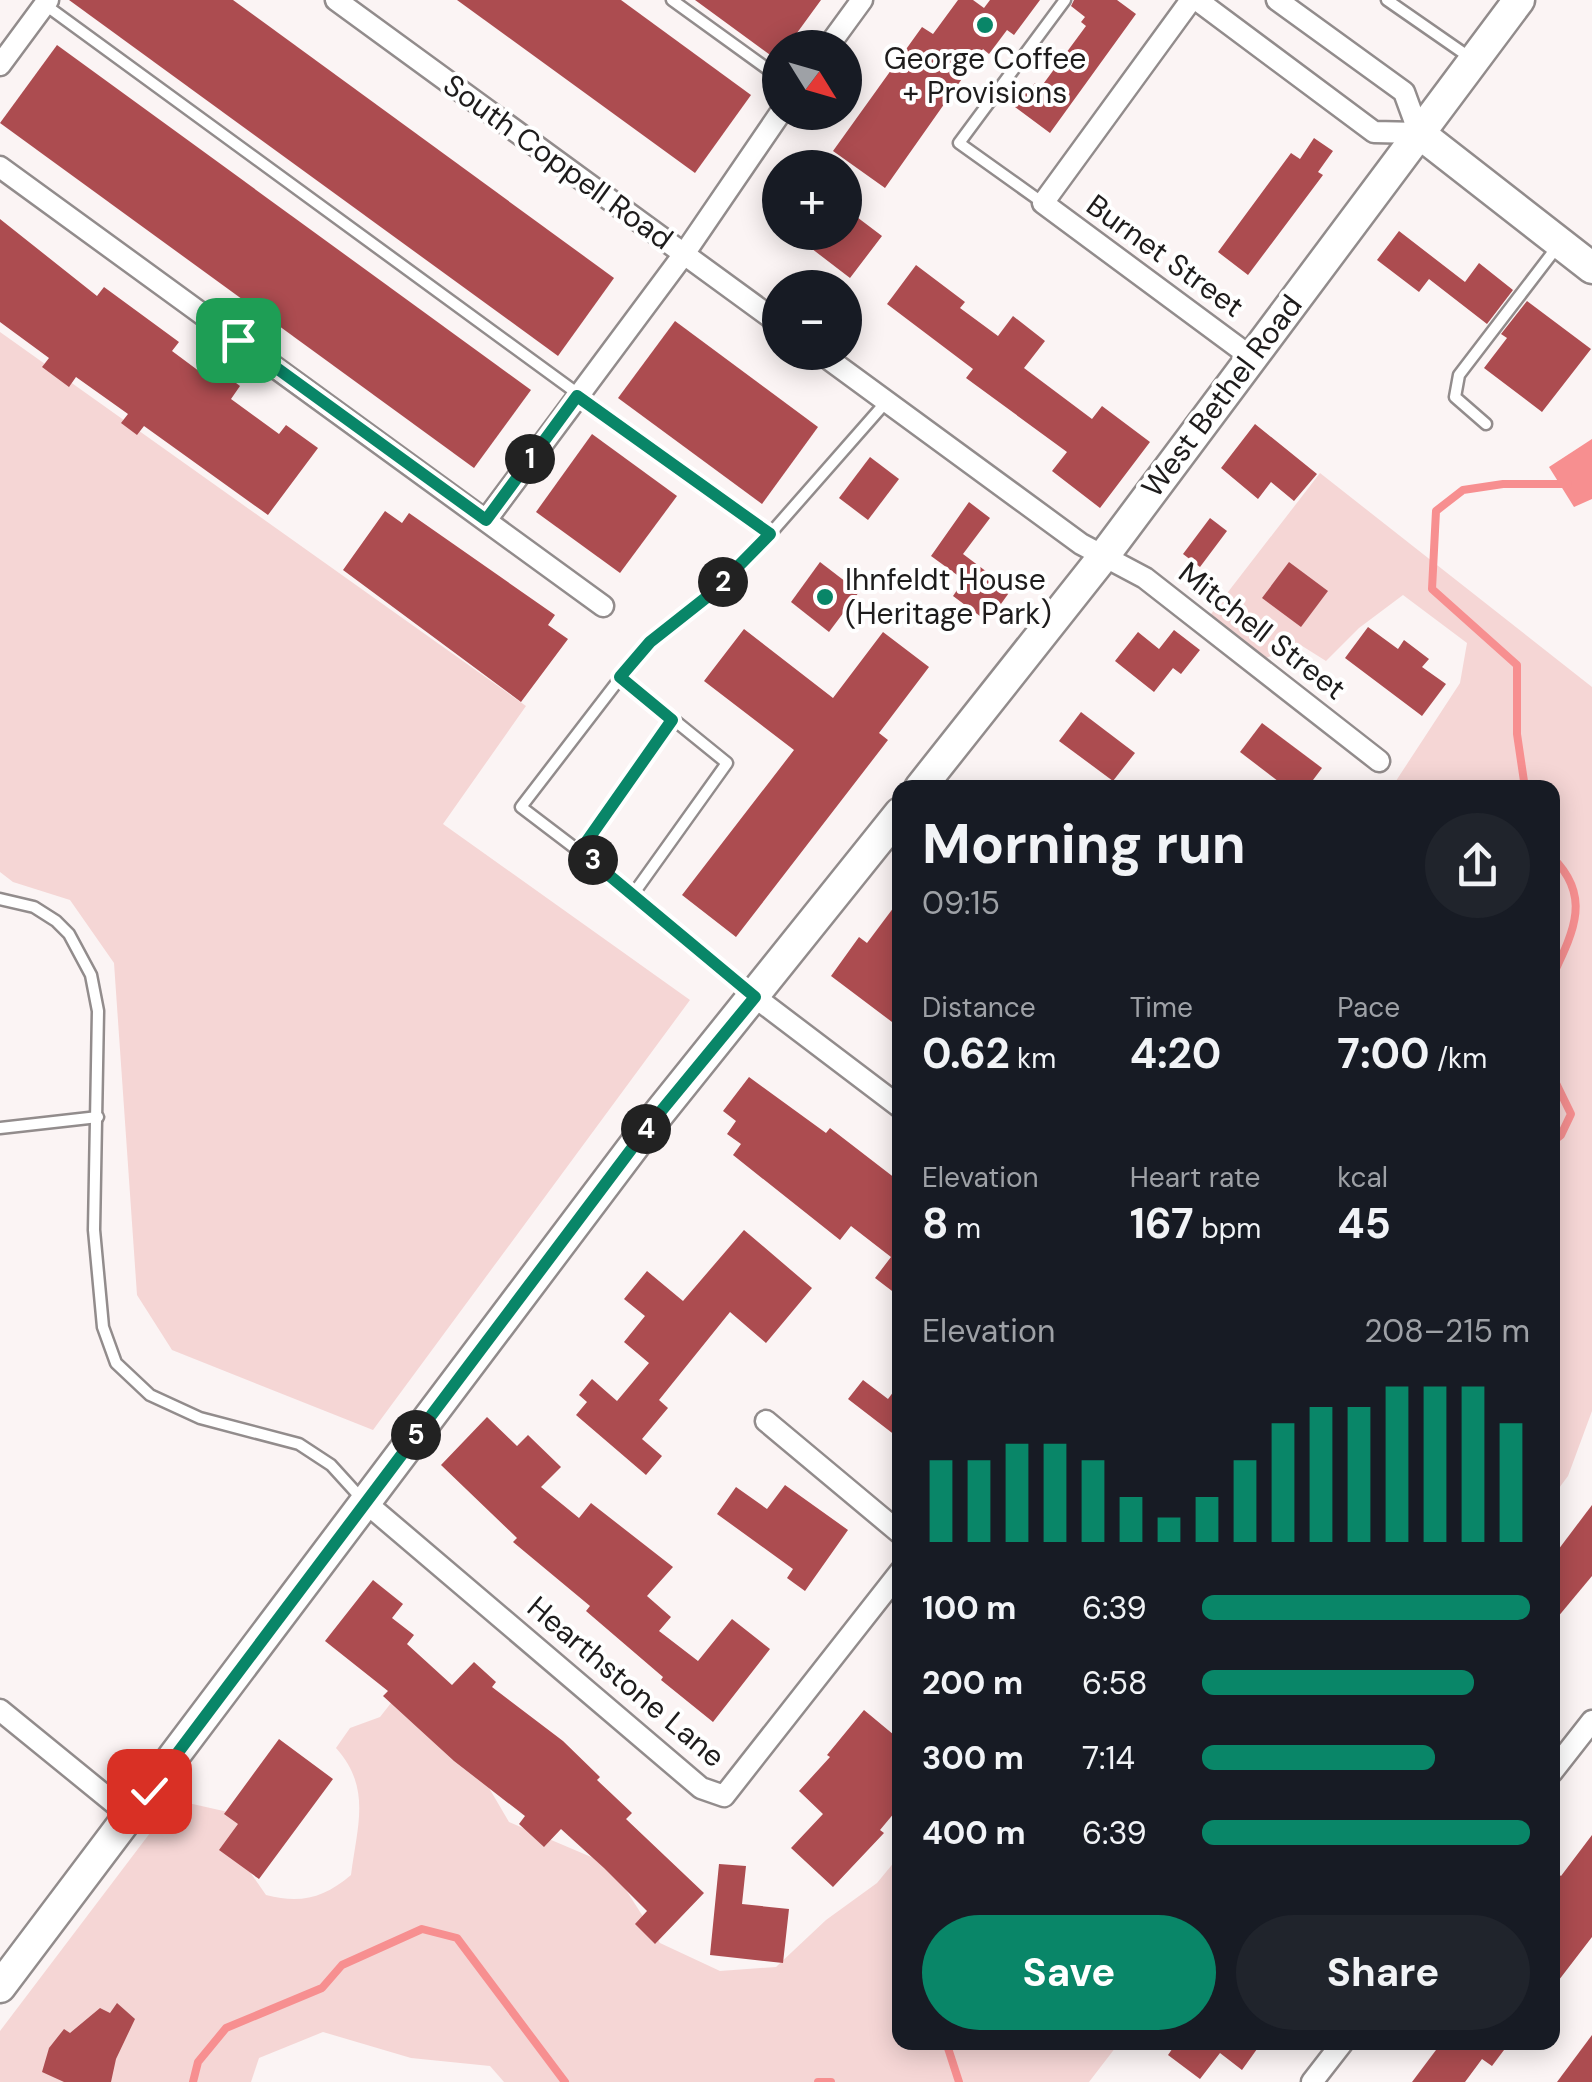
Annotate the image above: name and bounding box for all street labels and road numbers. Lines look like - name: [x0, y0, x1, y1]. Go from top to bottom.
- street label: South Coppell Road: [436, 65, 681, 258]
- street label: Burnet Street: [1079, 185, 1252, 326]
- street label: West Bethel Road: [1133, 287, 1311, 505]
- street label: Mitchell Street: [1171, 553, 1354, 708]
- street label: Hearthstone Lane: [520, 1588, 733, 1776]

